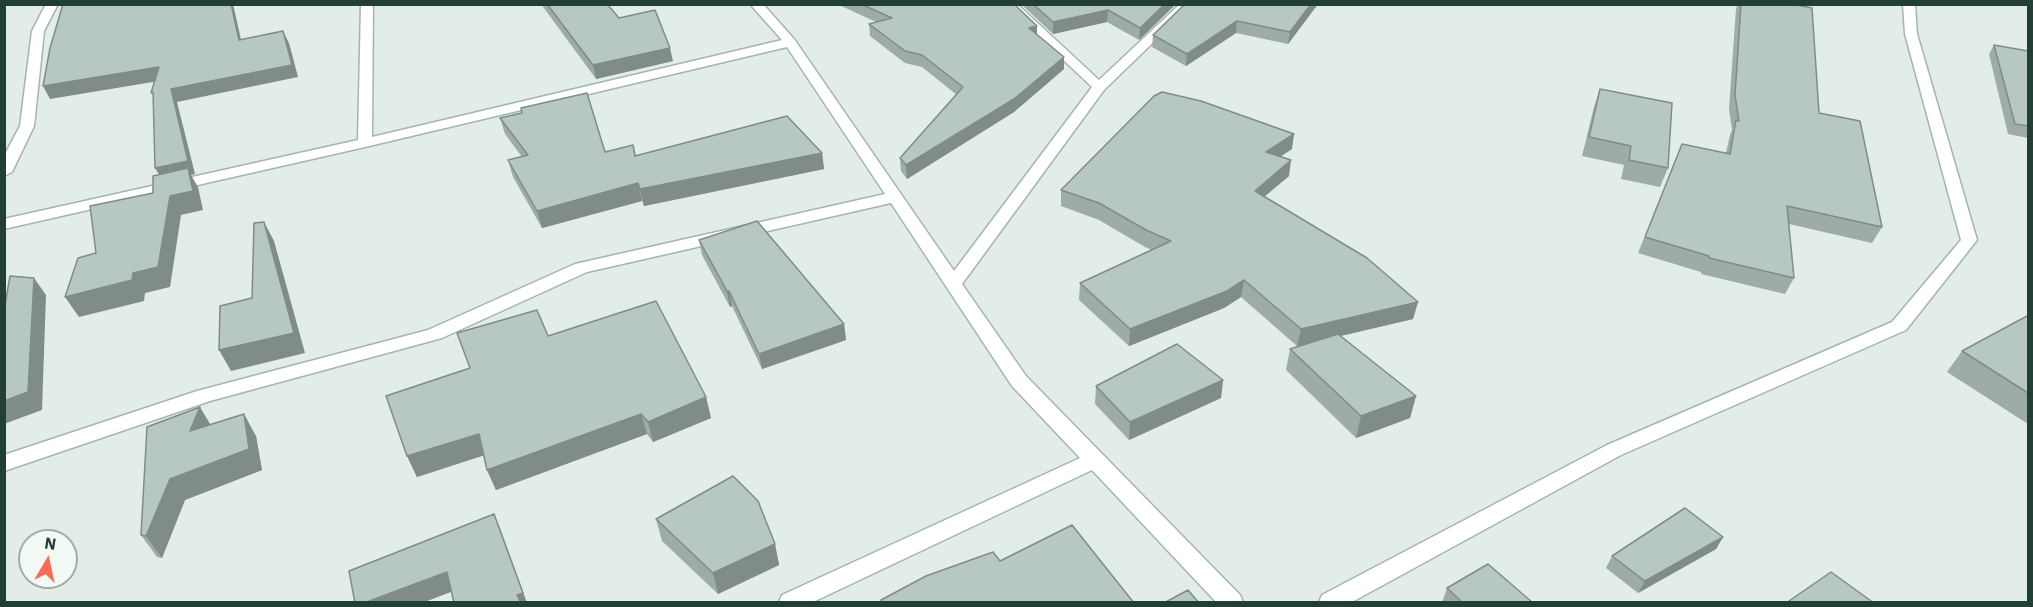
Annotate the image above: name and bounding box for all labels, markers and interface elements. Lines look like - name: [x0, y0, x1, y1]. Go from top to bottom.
- north arrow: [18, 529, 78, 589]
- text: N: [43, 532, 58, 554]

